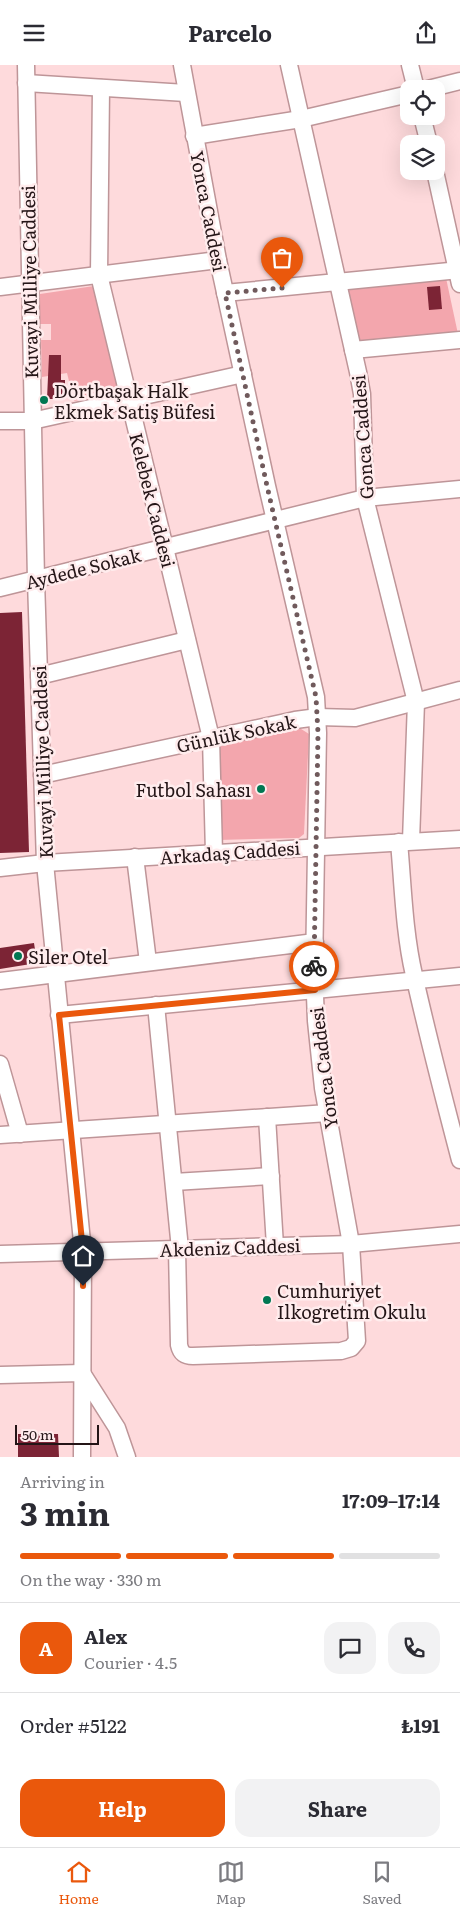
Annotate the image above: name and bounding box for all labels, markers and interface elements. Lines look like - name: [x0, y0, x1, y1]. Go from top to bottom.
- text: Parcelo: [188, 16, 272, 49]
- icon: menu: [20, 19, 48, 47]
- icon: share: [412, 19, 440, 47]
- map controls: [400, 80, 445, 180]
- button: locate: [400, 80, 445, 125]
- button: layers: [400, 135, 445, 180]
- street label: Yonca Caddesi: [184, 148, 234, 274]
- street label: Kuvayi Milliye Caddesi: [14, 185, 44, 379]
- pin: [261, 237, 303, 288]
- icon: bag: [268, 244, 296, 272]
- street label: Gonca Caddesi: [344, 374, 380, 500]
- place label: Dörtbaşak Halk Ekmek Satiş Büfesi: [54, 377, 215, 425]
- marker: Dörtbaşak Halk Ekmek Satiş Büfesi: [38, 394, 50, 406]
- street label: Kelebek Caddesi: [123, 430, 183, 570]
- street label: Aydede Sokak: [22, 540, 145, 595]
- street label: Kuvayi Milliye Caddesi: [25, 665, 59, 859]
- street label: Günlük Sokak: [174, 707, 299, 759]
- place label: Futbol Sahası: [135, 776, 251, 803]
- marker: Futbol Sahası: [255, 783, 267, 795]
- street label: Arkadaş Caddesi: [159, 834, 301, 870]
- courier: [289, 941, 339, 991]
- place label: Siler Otel: [28, 943, 108, 970]
- marker: Siler Otel: [12, 950, 24, 962]
- icon: bike: [300, 952, 328, 980]
- street label: Yonca Caddesi: [302, 1006, 344, 1130]
- street label: Akdeniz Caddesi: [159, 1231, 301, 1263]
- pin: [62, 1235, 104, 1286]
- icon: home: [69, 1242, 97, 1270]
- place label: Cumhuriyet Ilkogretim Okulu: [277, 1277, 426, 1325]
- marker: Cumhuriyet Ilkogretim Okulu: [261, 1294, 273, 1306]
- scale bar: [15, 1422, 99, 1445]
- text: 50 m: [22, 1424, 54, 1444]
- text: Arriving in: [20, 1469, 105, 1493]
- text: 17:09–17:14: [342, 1486, 440, 1514]
- text: 3 min: [20, 1488, 110, 1536]
- text: On the way · 330 m: [20, 1567, 162, 1591]
- text: Alex: [84, 1622, 127, 1650]
- button: chat: [324, 1622, 376, 1674]
- button: phone: [388, 1622, 440, 1674]
- text: A: [39, 1634, 53, 1662]
- text: Courier · 4.5: [84, 1650, 177, 1674]
- text: Order #5122: [20, 1711, 127, 1739]
- text: ₺191: [401, 1711, 440, 1739]
- button: Help: [20, 1779, 225, 1837]
- button: Share: [235, 1779, 440, 1837]
- tab: Home: [58, 1858, 99, 1908]
- tab: Map: [216, 1858, 246, 1908]
- tab: Saved: [363, 1858, 402, 1908]

